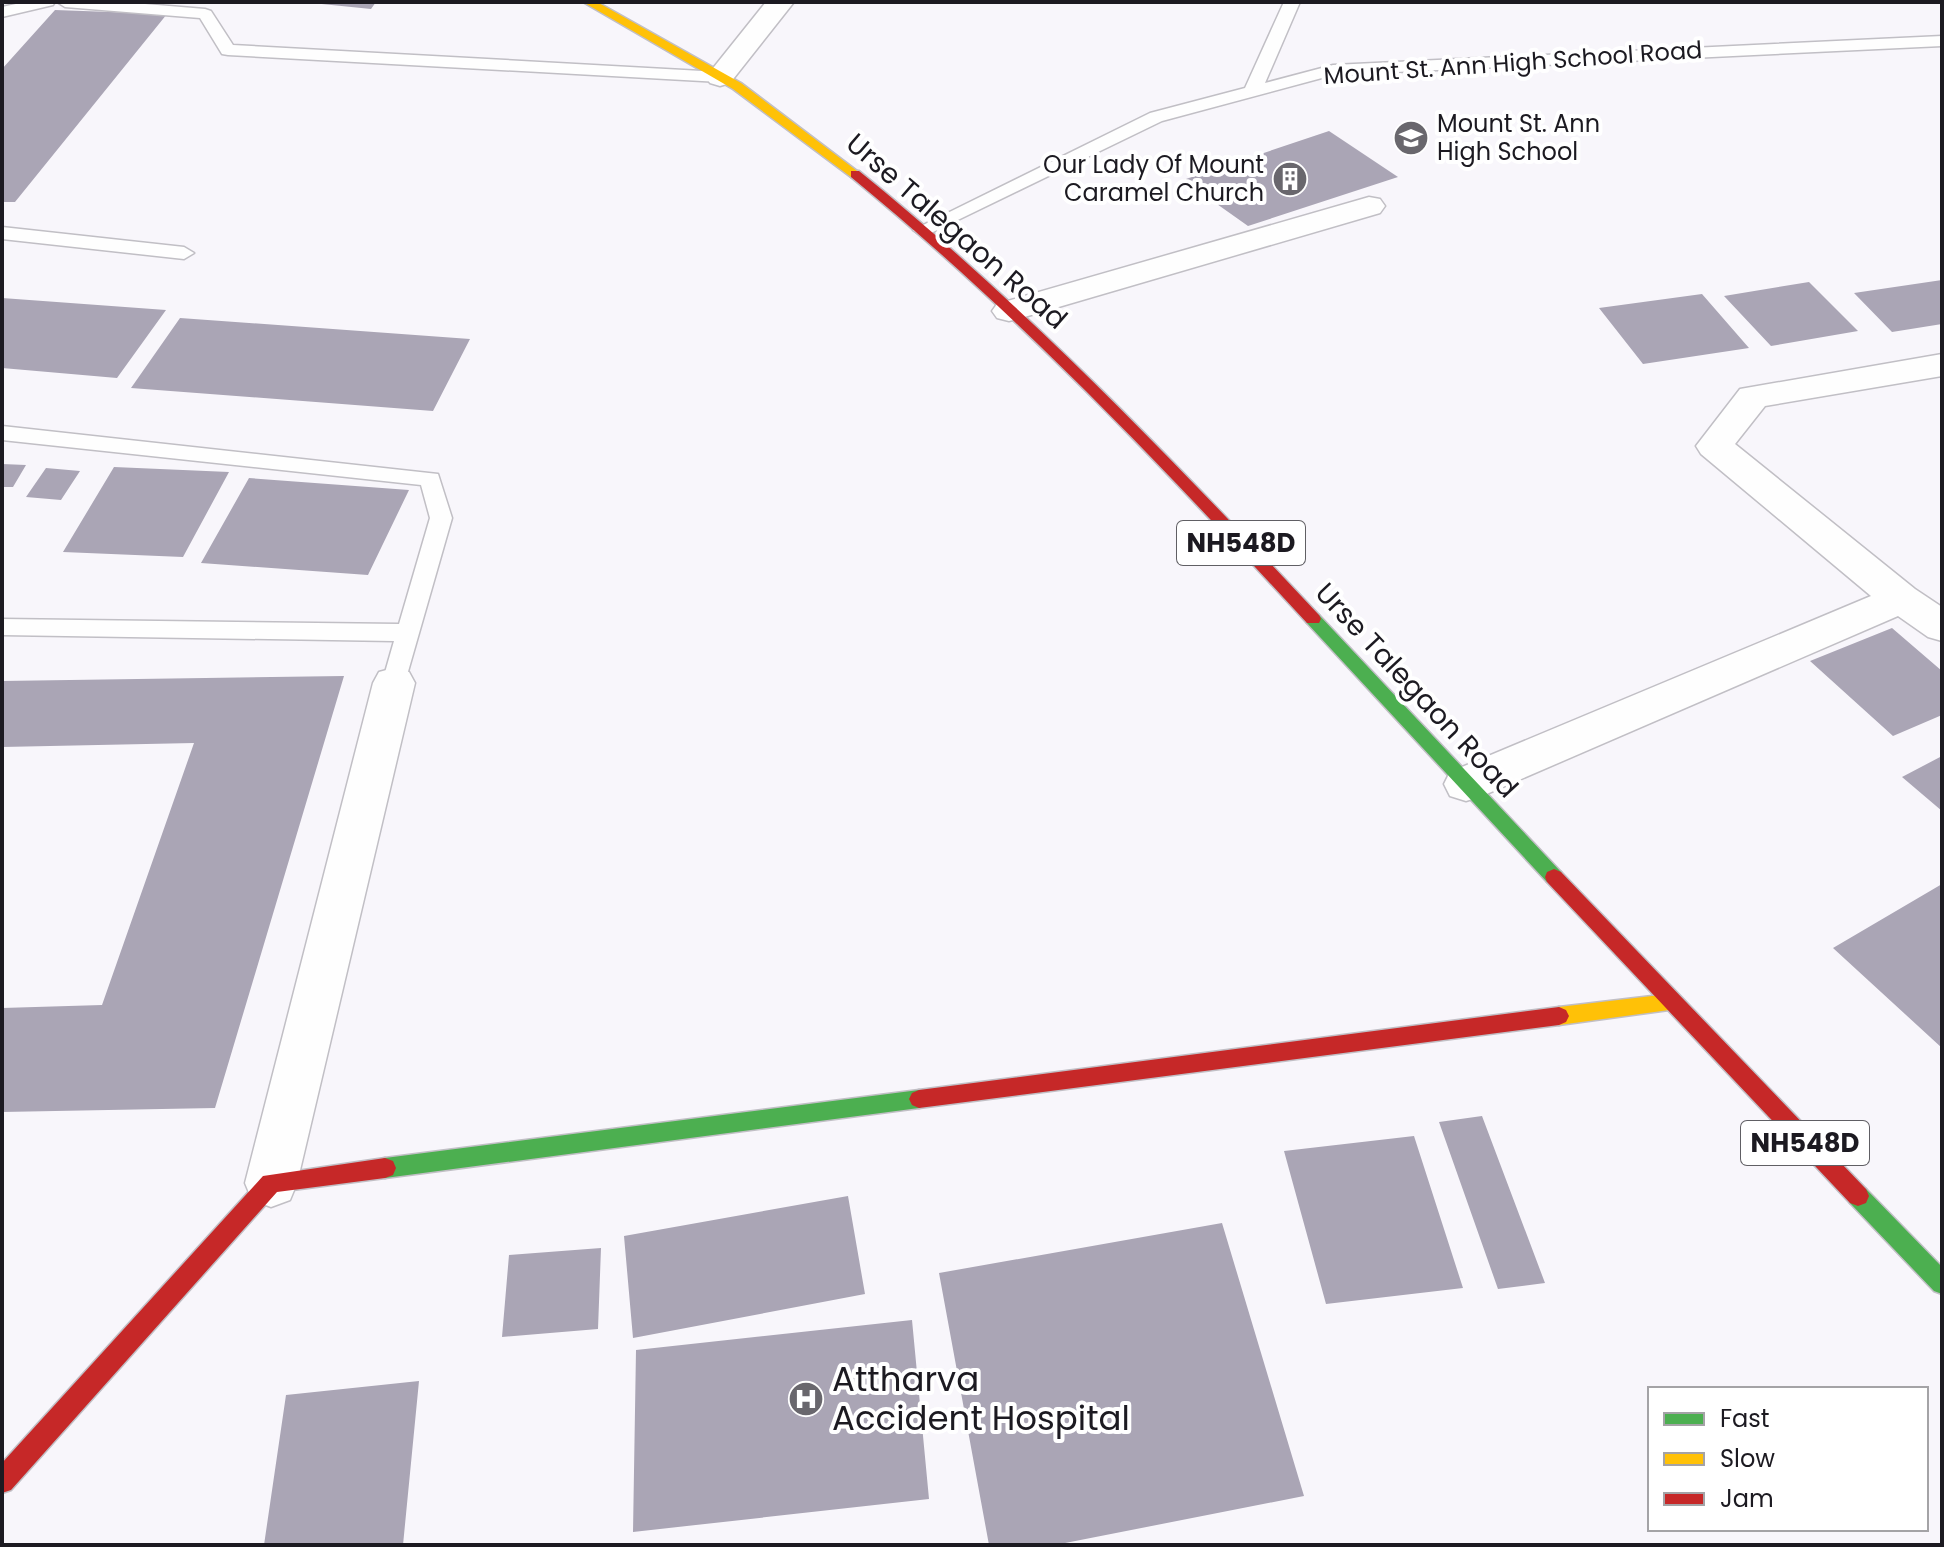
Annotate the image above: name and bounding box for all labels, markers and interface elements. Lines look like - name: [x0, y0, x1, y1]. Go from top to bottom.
- street label: Mount St. Ann High School Road: [1323, 33, 1703, 92]
- place label: Mount St. Ann High School: [1437, 107, 1600, 168]
- school or university icon: Mount St. Ann High School: [1392, 119, 1430, 157]
- street label: Urse Talegaon Road: [838, 124, 1076, 338]
- place label: Our Lady Of Mount Caramel Church: [1043, 148, 1264, 209]
- building icon: Our Lady Of Mount Caramel Church: [1271, 160, 1309, 198]
- road number: NH548D: [1177, 521, 1305, 565]
- street label: Urse Talegaon Road: [1307, 574, 1527, 806]
- road number: NH548D: [1741, 1121, 1869, 1165]
- place label: Attharva Accident Hospital: [832, 1355, 1130, 1442]
- hospital icon: Attharva Accident Hospital: [787, 1380, 825, 1418]
- legend: [1648, 1387, 1928, 1531]
- text: Fast: [1720, 1402, 1770, 1435]
- text: Slow: [1720, 1442, 1775, 1475]
- text: Jam: [1720, 1482, 1774, 1515]

